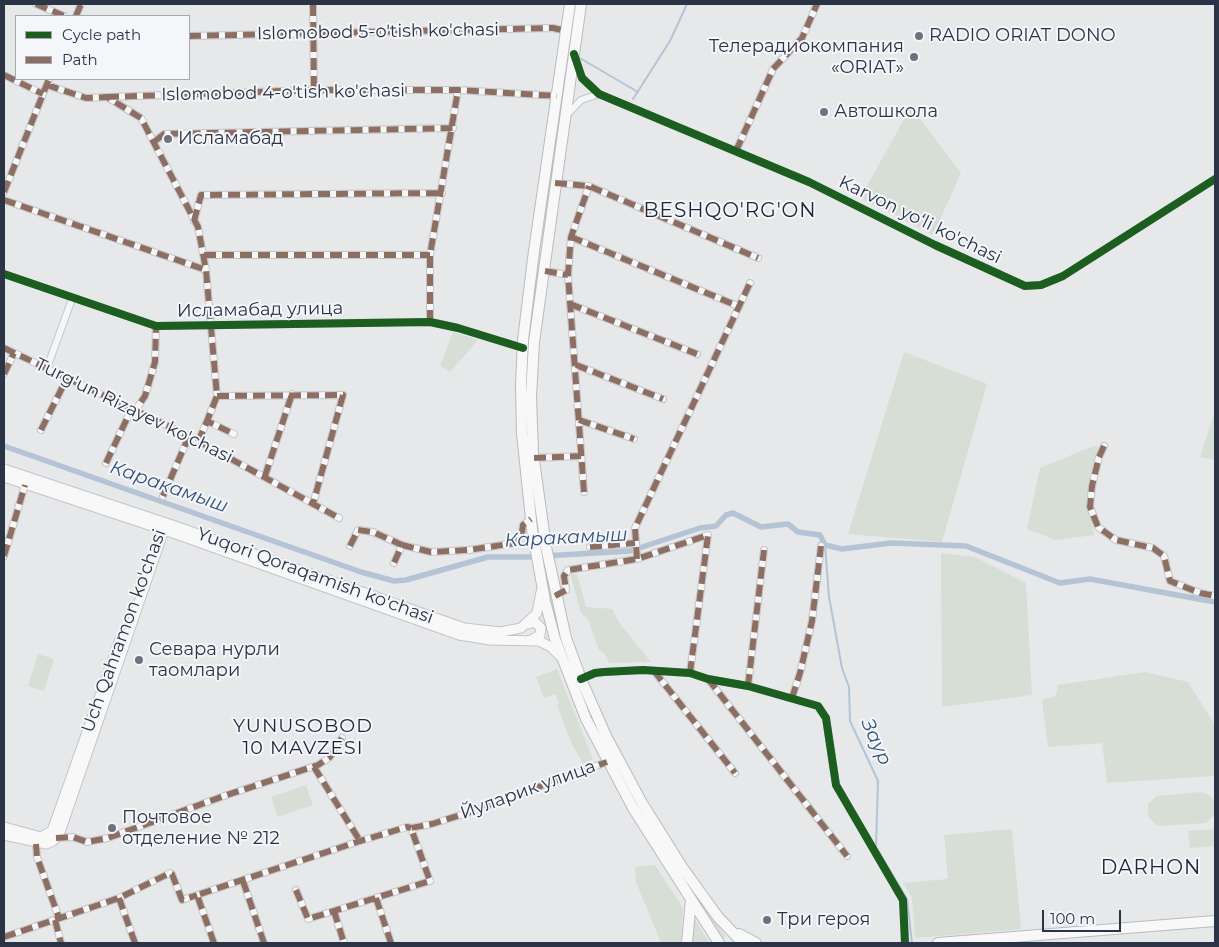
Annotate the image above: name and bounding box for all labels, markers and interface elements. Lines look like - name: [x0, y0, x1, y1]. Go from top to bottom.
- legend: [15, 15, 190, 80]
- street label: Islomobod 5-o'tish ko'chasi: [257, 19, 499, 45]
- text: Cycle path: [62, 25, 141, 44]
- place label: RADIO ORIAT DONO: [929, 25, 1116, 47]
- marker: RADIO ORIAT DONO: [913, 30, 925, 42]
- place label: Телерадиокомпания «ORIAT»: [709, 36, 904, 78]
- text: Path: [62, 50, 98, 69]
- marker: Телерадиокомпания «ORIAT»: [908, 51, 920, 63]
- street label: Islomobod 4-o'tish ko'chasi: [161, 80, 405, 106]
- place label: Автошкола: [834, 101, 938, 123]
- marker: Автошкола: [818, 106, 830, 118]
- place label: Исламабад: [178, 128, 283, 150]
- marker: Исламабад: [162, 133, 174, 145]
- street label: Karvon yo‘li ko'chasi: [835, 171, 1005, 269]
- district label: BESHQO'RG'ON: [642, 199, 818, 223]
- street label: Исламабад улица: [177, 298, 343, 322]
- street label: Turg'un Rizayev ko'chasi: [32, 354, 236, 468]
- water label: Каракамыш: [107, 456, 231, 518]
- street label: Yuqori Qoraqamish ko'chasi: [194, 523, 436, 629]
- water label: Каракамыш: [504, 523, 628, 553]
- street label: Uch Qahramon ko'chasi: [77, 526, 171, 736]
- place label: Севара нурли таомлари: [149, 639, 280, 682]
- marker: Севара нурли таомлари: [133, 654, 145, 666]
- district label: YUNUSOBOD 10 MAVZESI: [232, 715, 374, 759]
- water label: Заур: [856, 715, 896, 769]
- street label: Йуларик улица: [457, 755, 599, 825]
- place label: Почтовое отделение № 212: [122, 807, 280, 850]
- marker: Почтовое отделение № 212: [106, 822, 118, 834]
- district label: DARHON: [1100, 856, 1202, 880]
- scale bar: [1044, 900, 1123, 932]
- place label: Три героя: [777, 909, 870, 931]
- text: 100 m: [1050, 909, 1095, 928]
- marker: Три героя: [761, 914, 773, 926]

